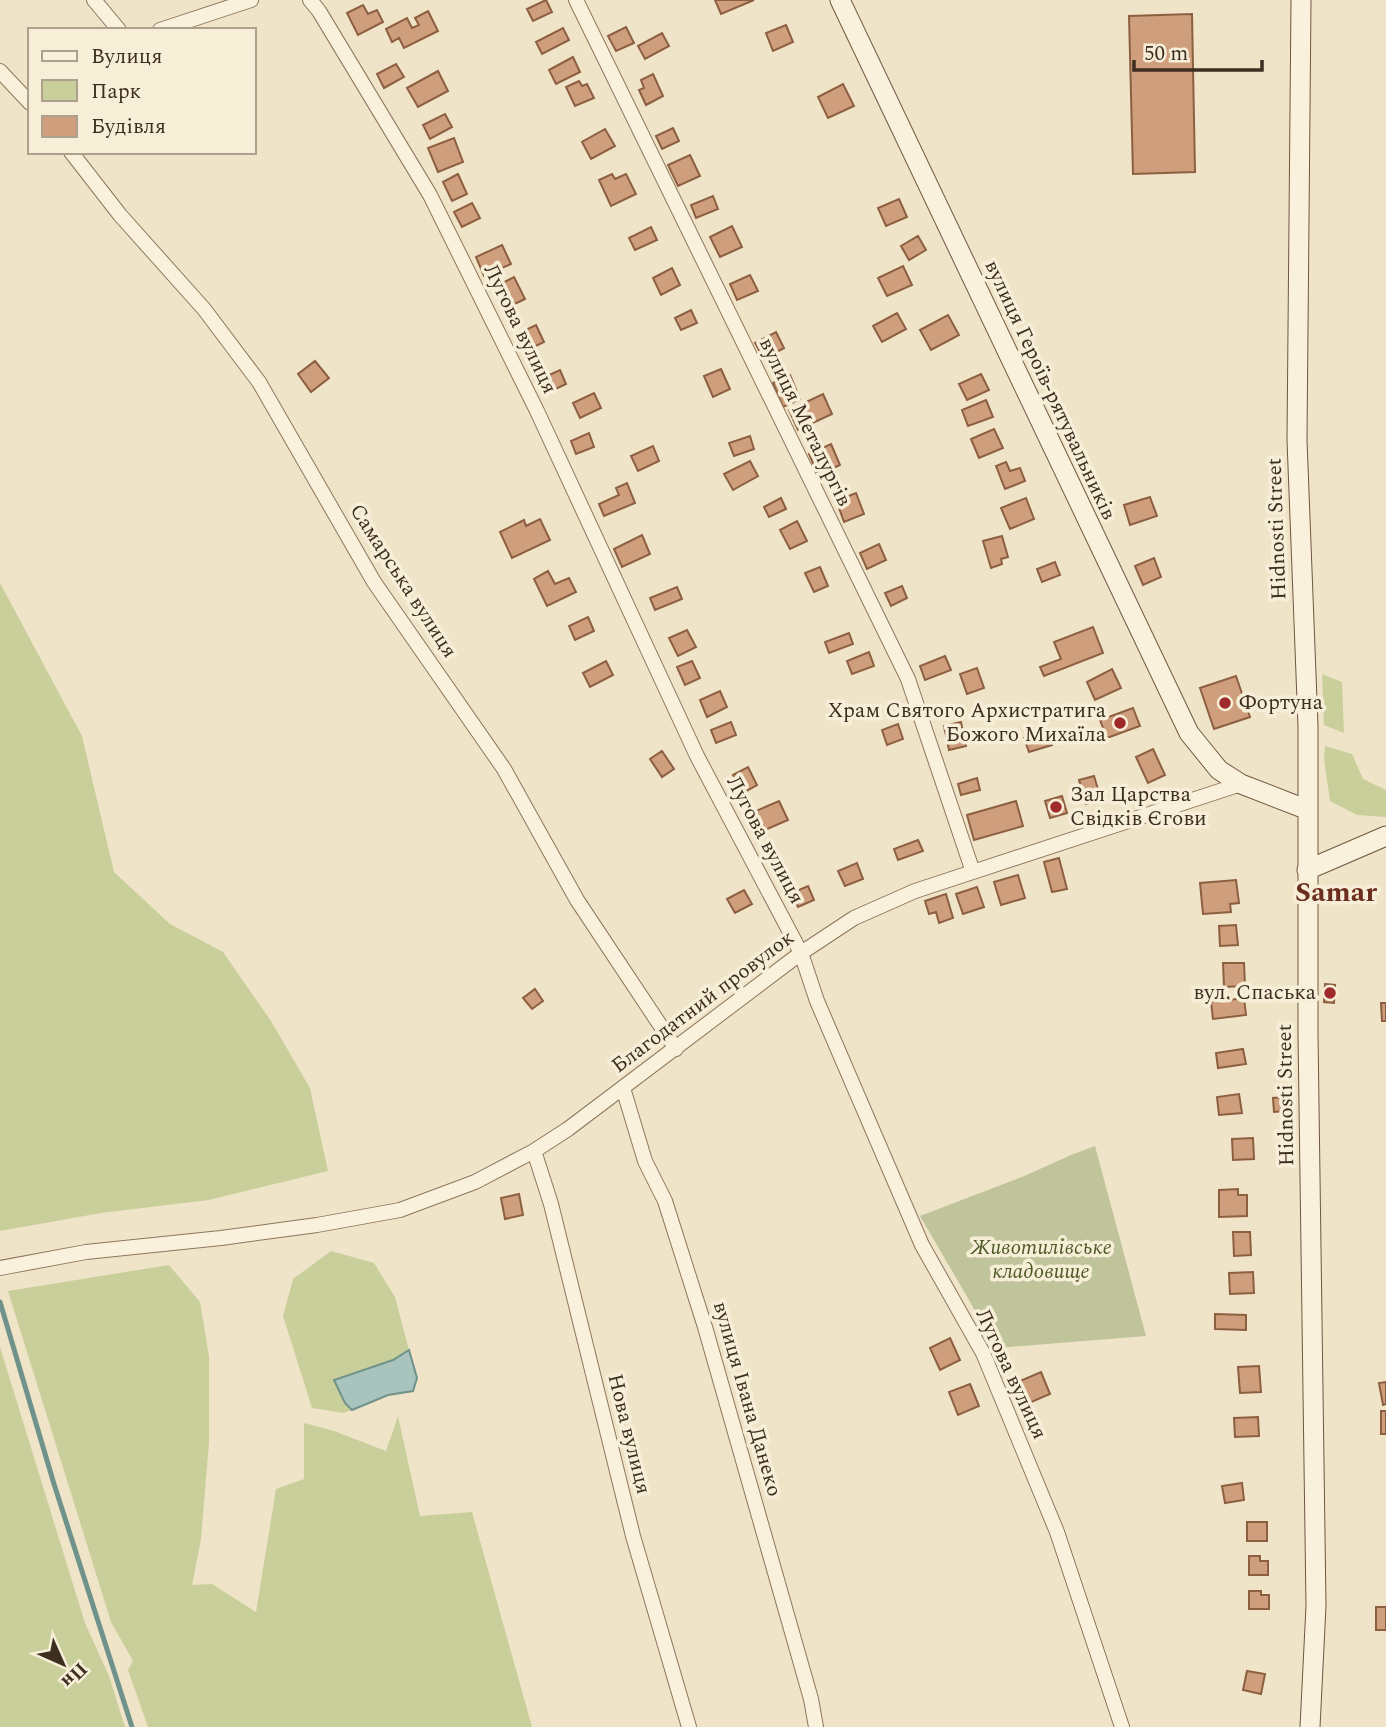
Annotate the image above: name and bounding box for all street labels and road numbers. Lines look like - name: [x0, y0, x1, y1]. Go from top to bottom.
- street label: вулиця Героїв-рятувальників: [976, 255, 1124, 525]
- street label: Лугова вулиця: [475, 259, 565, 399]
- street label: вулиця Металургів: [750, 332, 860, 512]
- street label: Hidnosti Street: [1259, 457, 1295, 601]
- street label: Самарська вулиця: [341, 497, 465, 665]
- street label: Лугова вулиця: [718, 770, 812, 910]
- street label: Благодатний провулок: [605, 922, 802, 1082]
- street label: Hidnosti Street: [1269, 1024, 1303, 1166]
- street label: вулиця Івана Данеко: [704, 1298, 790, 1500]
- street label: Лугова вулиця: [967, 1303, 1055, 1445]
- street label: Нова вулиця: [599, 1370, 659, 1498]

